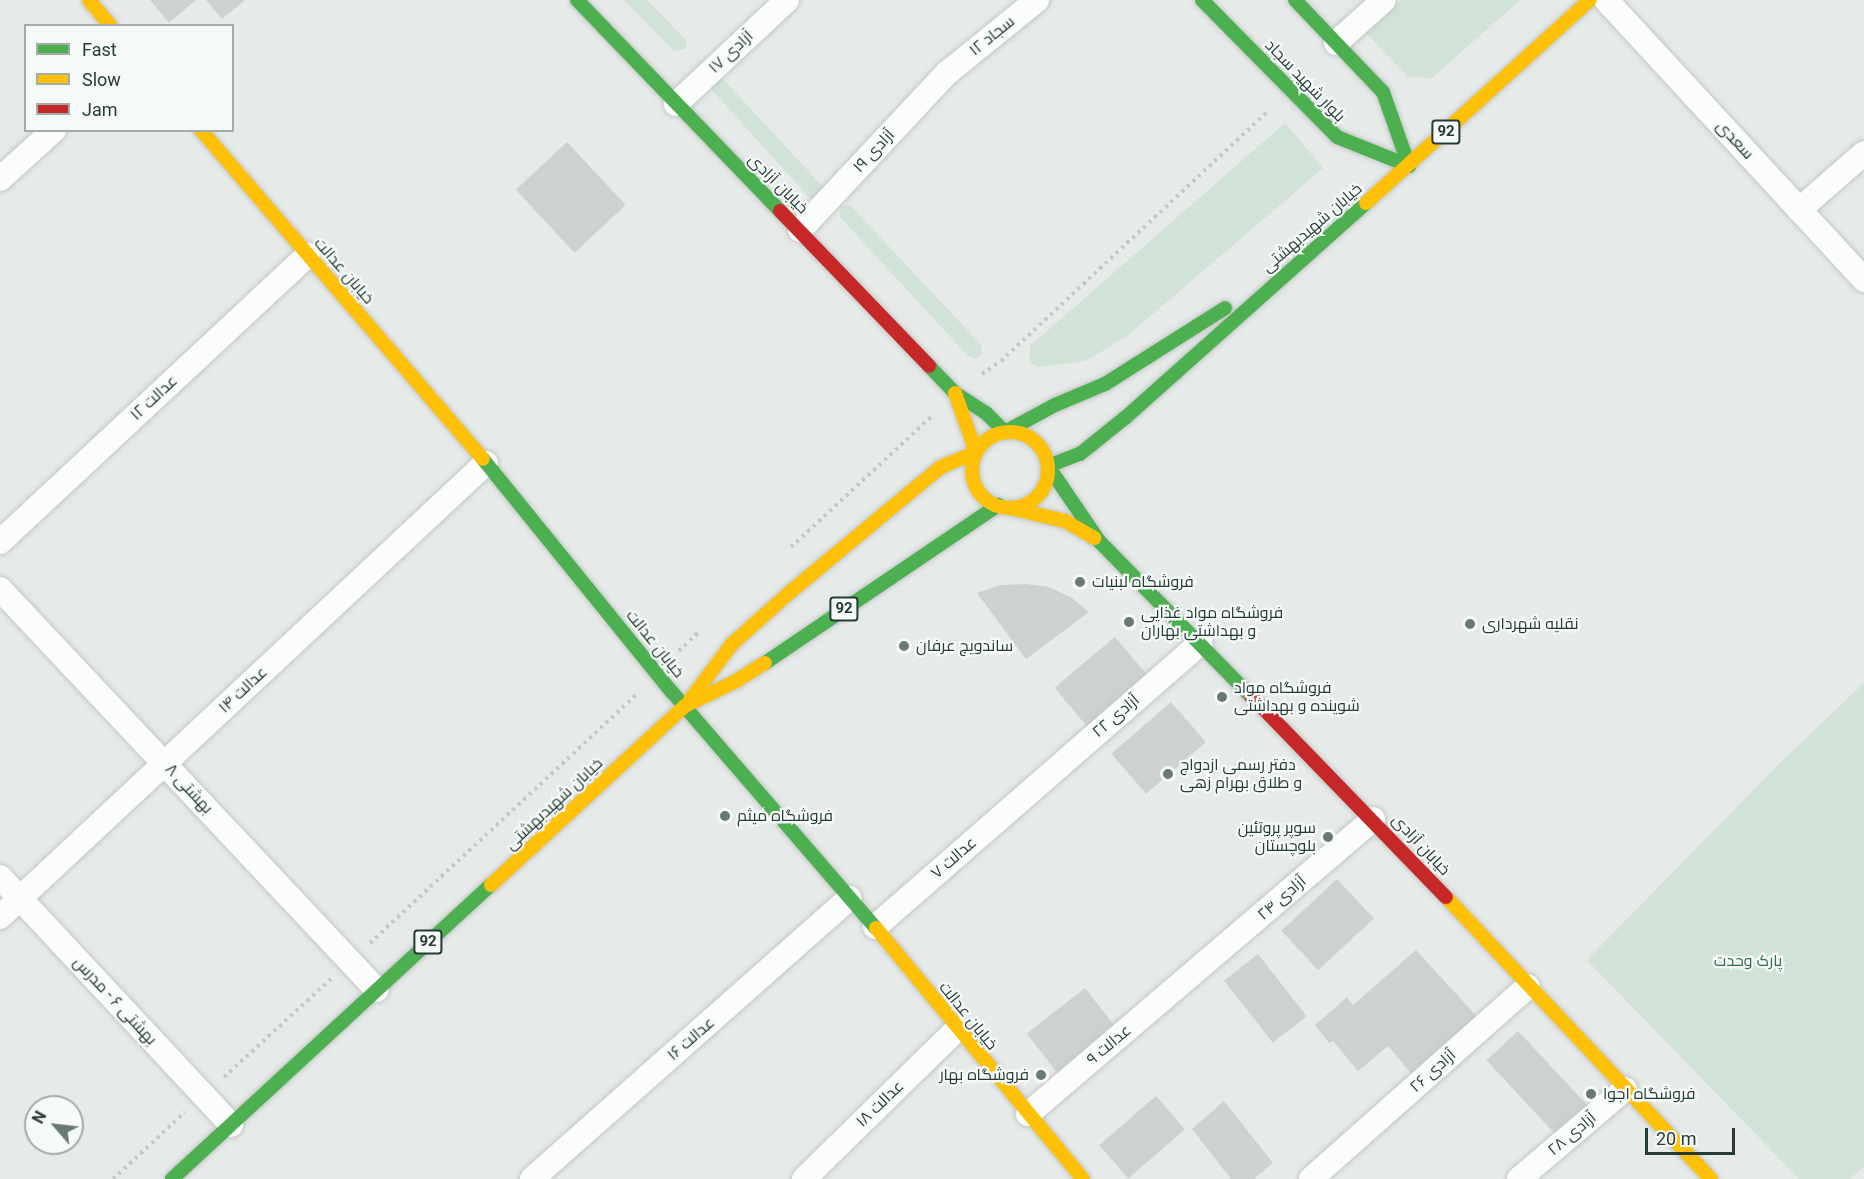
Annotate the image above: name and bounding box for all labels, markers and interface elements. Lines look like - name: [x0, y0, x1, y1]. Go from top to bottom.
- street label: سجاد ۱۲: [965, 12, 1019, 60]
- legend: [24, 24, 234, 132]
- street label: آزادی ۱۷: [705, 27, 757, 77]
- street label: بلوار شهید سجاد: [1261, 36, 1349, 126]
- text: Fast: [82, 39, 117, 60]
- text: Slow: [82, 69, 121, 90]
- text: Jam: [82, 99, 118, 120]
- street label: سعدی: [1712, 117, 1758, 163]
- road number: 92: [1431, 120, 1461, 144]
- street label: آزادی ۱۹: [849, 125, 899, 177]
- street label: خیابان آزادی: [744, 150, 812, 218]
- street label: خیابان شهیدبهشتی: [1258, 179, 1366, 277]
- street label: خیابان عدالت: [310, 234, 378, 308]
- street label: عدالت ۱۲: [127, 371, 181, 425]
- place label: فروشگاه لبنیات: [1092, 572, 1194, 592]
- marker: فروشگاه لبنیات: [1073, 575, 1087, 589]
- road number: 92: [829, 597, 859, 621]
- place label: فروشگاه مواد غذایی و بهداشتی بهاران: [1141, 603, 1283, 641]
- street label: خیابان عدالت: [622, 606, 688, 682]
- place label: نقلیه شهرداری: [1482, 614, 1578, 634]
- marker: فروشگاه مواد غذایی و بهداشتی بهاران: [1122, 615, 1136, 629]
- marker: نقلیه شهرداری: [1463, 617, 1477, 631]
- place label: ساندویچ عرفان: [916, 636, 1013, 656]
- marker: ساندویچ عرفان: [897, 639, 911, 653]
- street label: عدالت ۱۴: [215, 663, 271, 717]
- place label: فروشگاه مواد شوینده و بهداشتی: [1234, 678, 1360, 716]
- street label: آزادی ۲۲: [1089, 690, 1143, 742]
- marker: فروشگاه مواد شوینده و بهداشتی: [1215, 690, 1229, 704]
- street label: خیابان شهیدبهشتی: [501, 754, 607, 854]
- place label: دفتر رسمی ازدواج و طلاق بهرام زهی: [1180, 755, 1302, 793]
- street label: بهشتی ۸: [161, 760, 217, 818]
- marker: دفتر رسمی ازدواج و طلاق بهرام زهی: [1161, 767, 1175, 781]
- place label: فروشگاه میثم: [737, 806, 833, 826]
- marker: فروشگاه میثم: [718, 809, 732, 823]
- street label: خیابان آزادی: [1388, 810, 1454, 880]
- place label: سوپر پروتئین بلوچستان: [1238, 818, 1316, 856]
- marker: سوپر پروتئین بلوچستان: [1321, 830, 1335, 844]
- street label: عدالت ۷: [927, 833, 981, 883]
- street label: آزادی ۲۴: [1254, 872, 1310, 924]
- road number: 92: [413, 930, 443, 954]
- park label: پارک وحدت: [1714, 951, 1782, 971]
- street label: بهشتی ۶ - مدرس: [69, 953, 161, 1049]
- street label: خیابان عدالت: [935, 978, 1001, 1054]
- street label: عدالت ۱۶: [663, 1013, 719, 1065]
- street label: عدالت ۹: [1083, 1021, 1135, 1069]
- street label: آزادی ۲۶: [1406, 1045, 1460, 1097]
- place label: فروشگاه بهار: [939, 1065, 1029, 1085]
- marker: فروشگاه بهار: [1034, 1068, 1048, 1082]
- street label: عدالت ۱۸: [852, 1077, 908, 1131]
- place label: فروشگاه اجوا: [1603, 1084, 1696, 1104]
- marker: فروشگاه اجوا: [1584, 1087, 1598, 1101]
- north arrow: [24, 1095, 84, 1155]
- text: N: [28, 1108, 50, 1127]
- street label: آزادی ۲۸: [1544, 1108, 1600, 1160]
- scale bar: [1648, 1116, 1738, 1154]
- text: 20 m: [1656, 1128, 1696, 1149]

